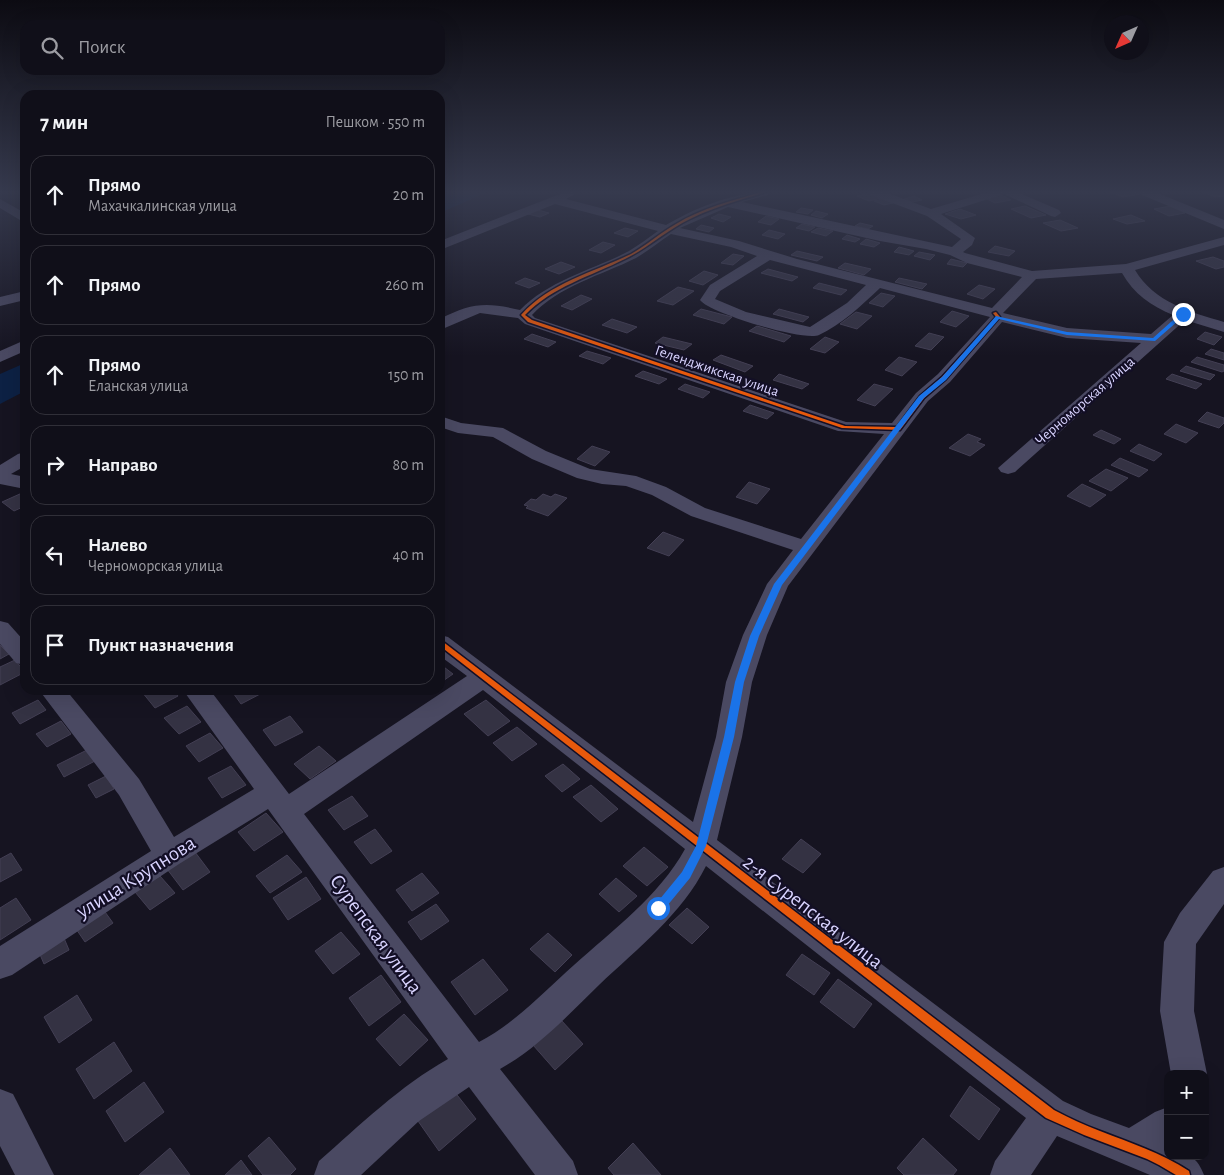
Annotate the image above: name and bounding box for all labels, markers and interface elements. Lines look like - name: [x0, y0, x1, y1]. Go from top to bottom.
- north arrow: [1104, 15, 1149, 60]
- search box: [20, 20, 445, 75]
- icon: search: [38, 34, 66, 62]
- text: Поиск: [78, 38, 125, 57]
- text: 7 мин: [40, 112, 88, 133]
- text: Пешком · 550 m: [325, 114, 425, 130]
- text: Прямо: [88, 176, 141, 195]
- icon: ahead: [41, 181, 69, 209]
- text: 20 m: [393, 187, 424, 203]
- text: Махачкалинская улица: [88, 198, 237, 214]
- icon: ahead: [41, 271, 69, 299]
- text: Прямо: [88, 276, 141, 295]
- text: 260 m: [385, 277, 424, 293]
- route end: [1172, 303, 1195, 326]
- street label: Геленджикская улица: [653, 343, 781, 399]
- street label: Черноморская улица: [1032, 354, 1138, 448]
- text: Прямо: [88, 356, 141, 375]
- icon: ahead: [41, 361, 69, 389]
- text: 150 m: [388, 367, 424, 383]
- text: Еланская улица: [88, 378, 188, 394]
- icon: right: [41, 451, 69, 479]
- text: Направо: [88, 456, 158, 475]
- text: 80 m: [393, 457, 424, 473]
- text: Налево: [88, 536, 147, 555]
- icon: left: [41, 541, 69, 569]
- text: 40 m: [392, 547, 424, 563]
- text: Черноморская улица: [88, 558, 223, 574]
- icon: arrive: [41, 631, 69, 659]
- text: Пункт назначения: [88, 636, 234, 655]
- street label: улица Крупнова: [72, 832, 200, 922]
- street label: 2-я Сурепская улица: [739, 851, 887, 973]
- street label: Сурепская улица: [326, 870, 426, 998]
- route start: [647, 897, 670, 920]
- map controls: [1164, 1070, 1209, 1160]
- button: +: [1164, 1070, 1209, 1115]
- button: −: [1164, 1115, 1209, 1160]

